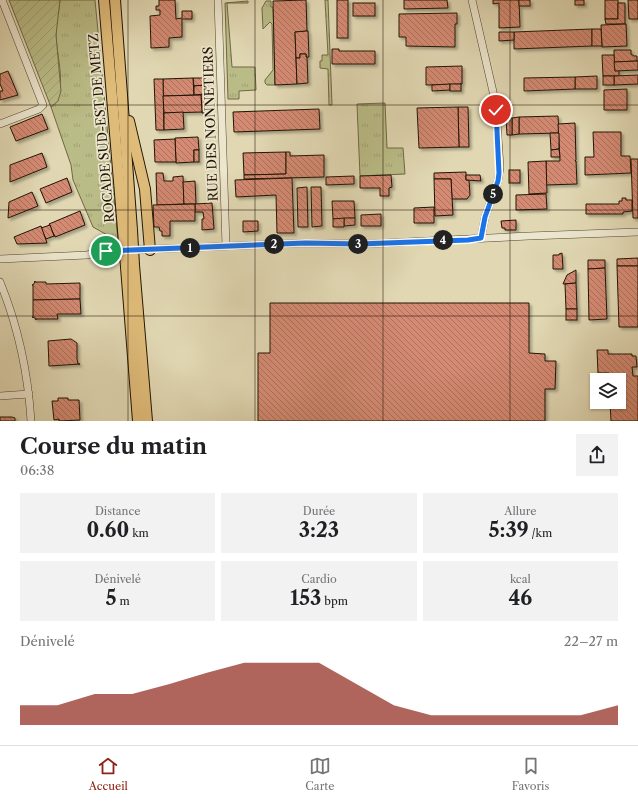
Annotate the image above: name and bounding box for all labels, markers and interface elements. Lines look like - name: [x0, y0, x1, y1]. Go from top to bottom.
- street label: ROCADE SUD-EST DE METZ: [85, 33, 117, 223]
- street label: RUE DES NONNETIERS: [199, 46, 221, 202]
- pin: [479, 93, 513, 127]
- icon: check: [485, 99, 507, 121]
- pin: 5: [483, 184, 503, 204]
- text: 5: [490, 187, 496, 201]
- pin: 4: [433, 230, 453, 250]
- text: 4: [440, 233, 446, 247]
- pin: [89, 234, 123, 268]
- pin: 2: [264, 234, 284, 254]
- pin: 3: [348, 234, 368, 254]
- text: 2: [271, 237, 277, 251]
- text: 3: [355, 237, 361, 251]
- pin: 1: [180, 238, 200, 258]
- icon: arrive: [95, 240, 117, 262]
- text: 1: [188, 241, 192, 255]
- map controls: [590, 373, 626, 409]
- button: layers: [590, 373, 626, 409]
- text: Course du matin: [20, 433, 207, 460]
- button: share: [576, 434, 618, 476]
- text: 06:38: [20, 462, 54, 478]
- text: Distance: [95, 504, 140, 518]
- text: Durée: [303, 504, 335, 518]
- text: Allure: [504, 504, 536, 518]
- text: 0.60: [87, 518, 129, 542]
- text: 3:23: [299, 518, 339, 542]
- text: 5:39: [488, 518, 529, 542]
- text: km: [129, 526, 149, 540]
- text: /km: [529, 526, 552, 540]
- text: Dénivelé: [94, 572, 141, 586]
- text: Cardio: [301, 572, 337, 586]
- text: kcal: [510, 572, 531, 586]
- text: 5: [106, 586, 117, 610]
- text: 153: [290, 586, 321, 610]
- text: 46: [508, 586, 532, 610]
- text: m: [117, 594, 130, 608]
- text: bpm: [321, 594, 348, 608]
- text: Dénivelé: [20, 633, 75, 649]
- text: 22–27 m: [564, 633, 618, 649]
- tab: Accueil: [89, 755, 128, 793]
- tab: Carte: [305, 755, 334, 793]
- tab: Favoris: [512, 755, 549, 793]

